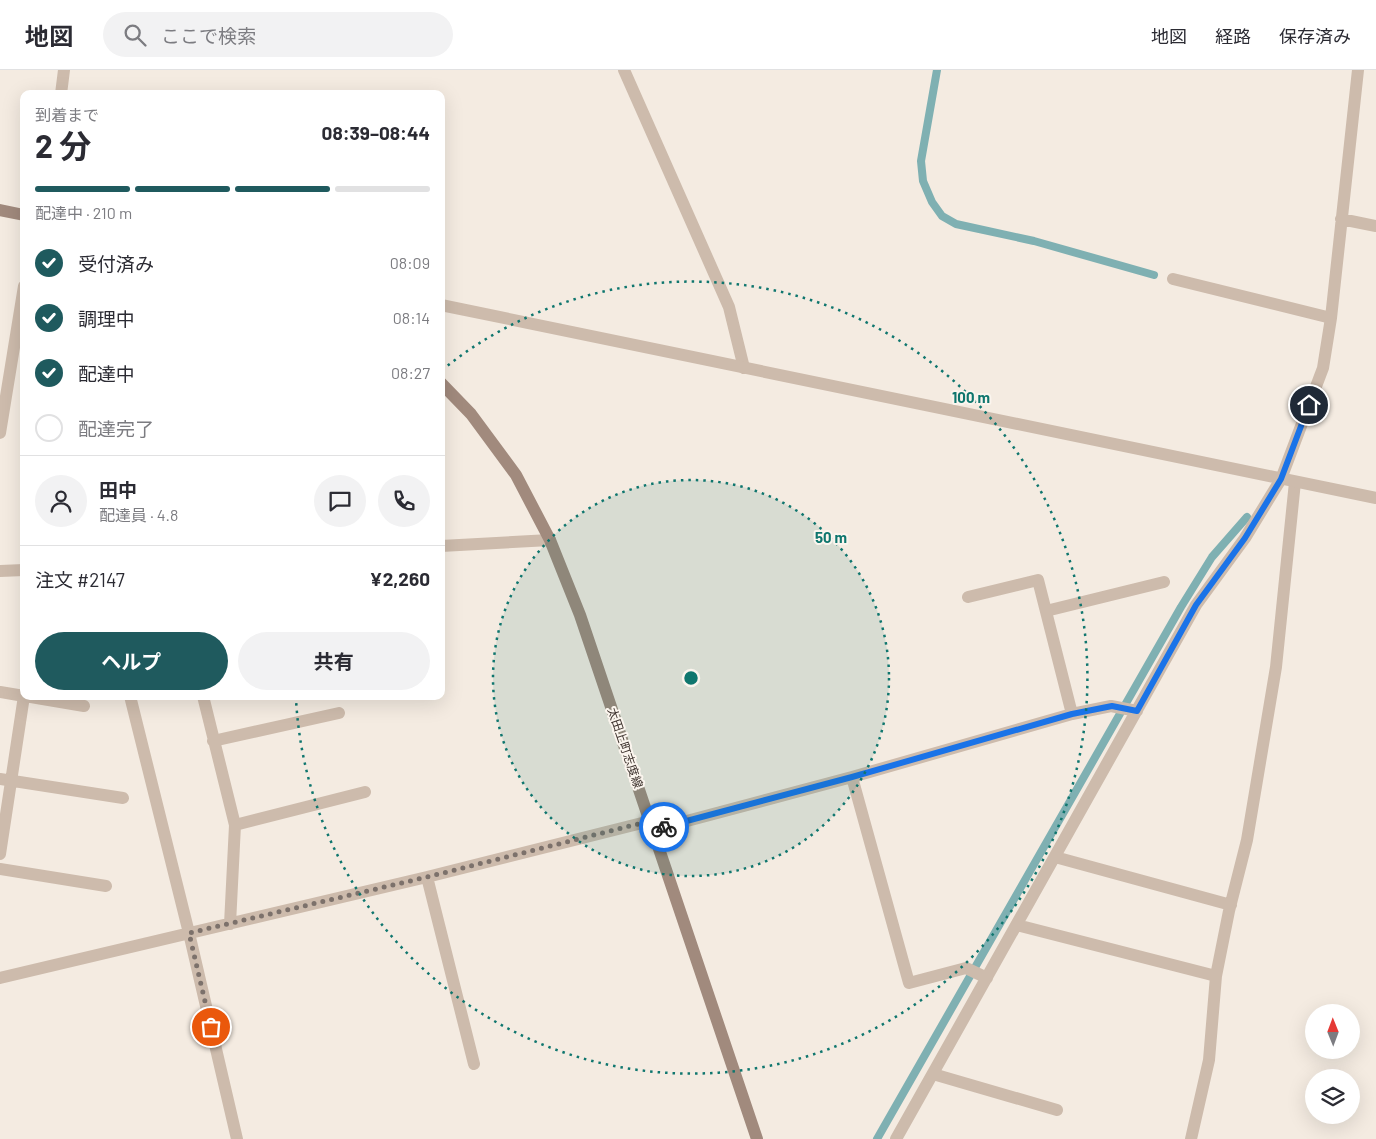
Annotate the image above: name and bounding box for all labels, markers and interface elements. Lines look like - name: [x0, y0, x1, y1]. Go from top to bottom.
- search box: [103, 12, 453, 57]
- text: 地図: [25, 21, 73, 50]
- icon: search: [121, 21, 149, 49]
- text: ここで検索: [161, 24, 256, 47]
- text: 地図: [1151, 25, 1187, 47]
- text: 経路: [1215, 25, 1251, 47]
- text: 保存済み: [1279, 25, 1351, 47]
- text: 到着まで: [35, 105, 99, 124]
- text: 08:39–08:44: [322, 121, 430, 144]
- text: 2 分: [35, 126, 91, 164]
- text: 配達中 · 210 m: [35, 203, 132, 222]
- icon: check: [35, 249, 63, 277]
- text: 受付済み: [78, 252, 154, 275]
- text: 08:09: [390, 253, 430, 272]
- icon: check: [35, 304, 63, 332]
- text: 調理中: [78, 307, 135, 330]
- text: 08:14: [393, 308, 430, 327]
- icon: check: [35, 359, 63, 387]
- text: 配達中: [78, 362, 135, 385]
- text: 08:27: [391, 363, 430, 382]
- pin: [1288, 384, 1330, 426]
- text: 100 m: [952, 388, 990, 406]
- icon: home: [1295, 391, 1323, 419]
- text: 配達完了: [78, 417, 154, 440]
- button: person: [35, 475, 87, 527]
- button: chat: [314, 475, 366, 527]
- button: phone: [378, 475, 430, 527]
- text: 田中: [99, 478, 137, 501]
- text: 配達員 · 4.8: [99, 505, 178, 524]
- text: 50 m: [815, 528, 847, 546]
- text: ¥2,260: [370, 567, 430, 590]
- text: 注文 #2147: [35, 568, 125, 591]
- button: ヘルプ: [35, 632, 228, 690]
- button: 共有: [238, 632, 430, 690]
- centre of rings: [682, 669, 700, 687]
- street label: 太田上町志度線: [606, 706, 646, 790]
- courier: [639, 802, 689, 852]
- icon: bike: [650, 813, 678, 841]
- north arrow: [1305, 1004, 1360, 1059]
- map controls: [1305, 1004, 1360, 1124]
- pin: [190, 1006, 232, 1048]
- icon: bag: [197, 1013, 225, 1041]
- button: layers: [1305, 1069, 1360, 1124]

